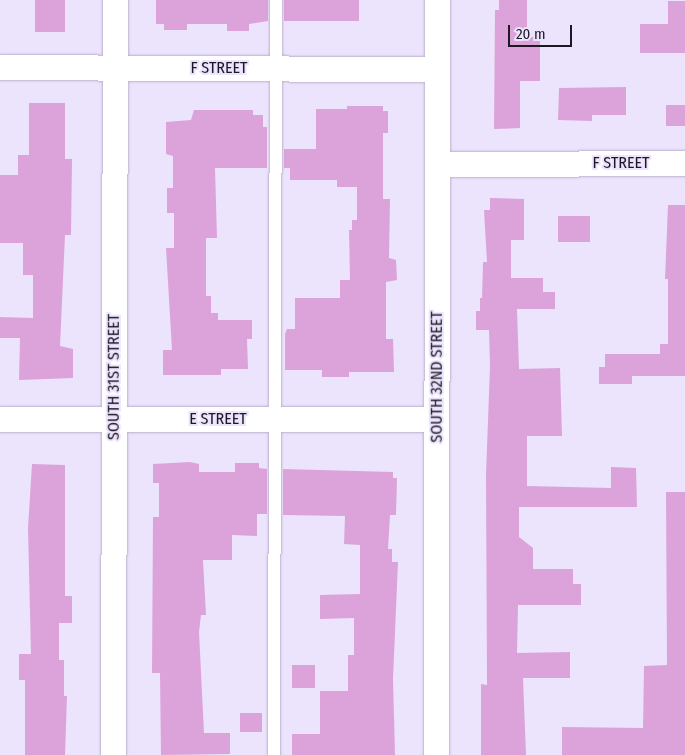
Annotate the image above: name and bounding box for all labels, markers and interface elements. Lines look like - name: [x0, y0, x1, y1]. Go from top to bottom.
- scale bar: [510, 15, 574, 47]
- text: 20 m: [516, 25, 546, 43]
- street label: F STREET: [191, 58, 247, 78]
- street label: F STREET: [593, 153, 649, 173]
- street label: SOUTH 32ND STREET: [427, 311, 447, 443]
- street label: SOUTH 31ST STREET: [104, 314, 124, 440]
- street label: E STREET: [189, 409, 247, 429]

